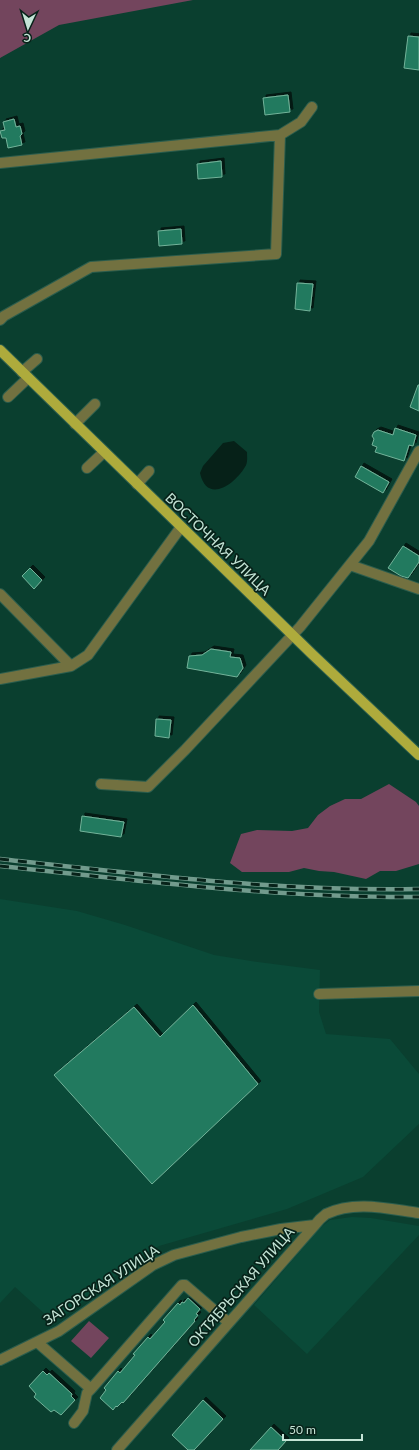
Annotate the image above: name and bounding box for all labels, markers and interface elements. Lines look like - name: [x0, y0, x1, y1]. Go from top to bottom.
- north arrow: [8, 8, 48, 48]
- text: С: [22, 32, 31, 45]
- street label: ВОСТОЧНАЯ УЛИЦА: [162, 489, 275, 599]
- street label: ОКТЯБРЬСКАЯ УЛИЦА: [184, 1223, 298, 1350]
- street label: ЗАГОРСКАЯ УЛИЦА: [40, 1241, 162, 1328]
- scale bar: [283, 1416, 362, 1442]
- text: 50 m: [289, 1422, 316, 1437]

